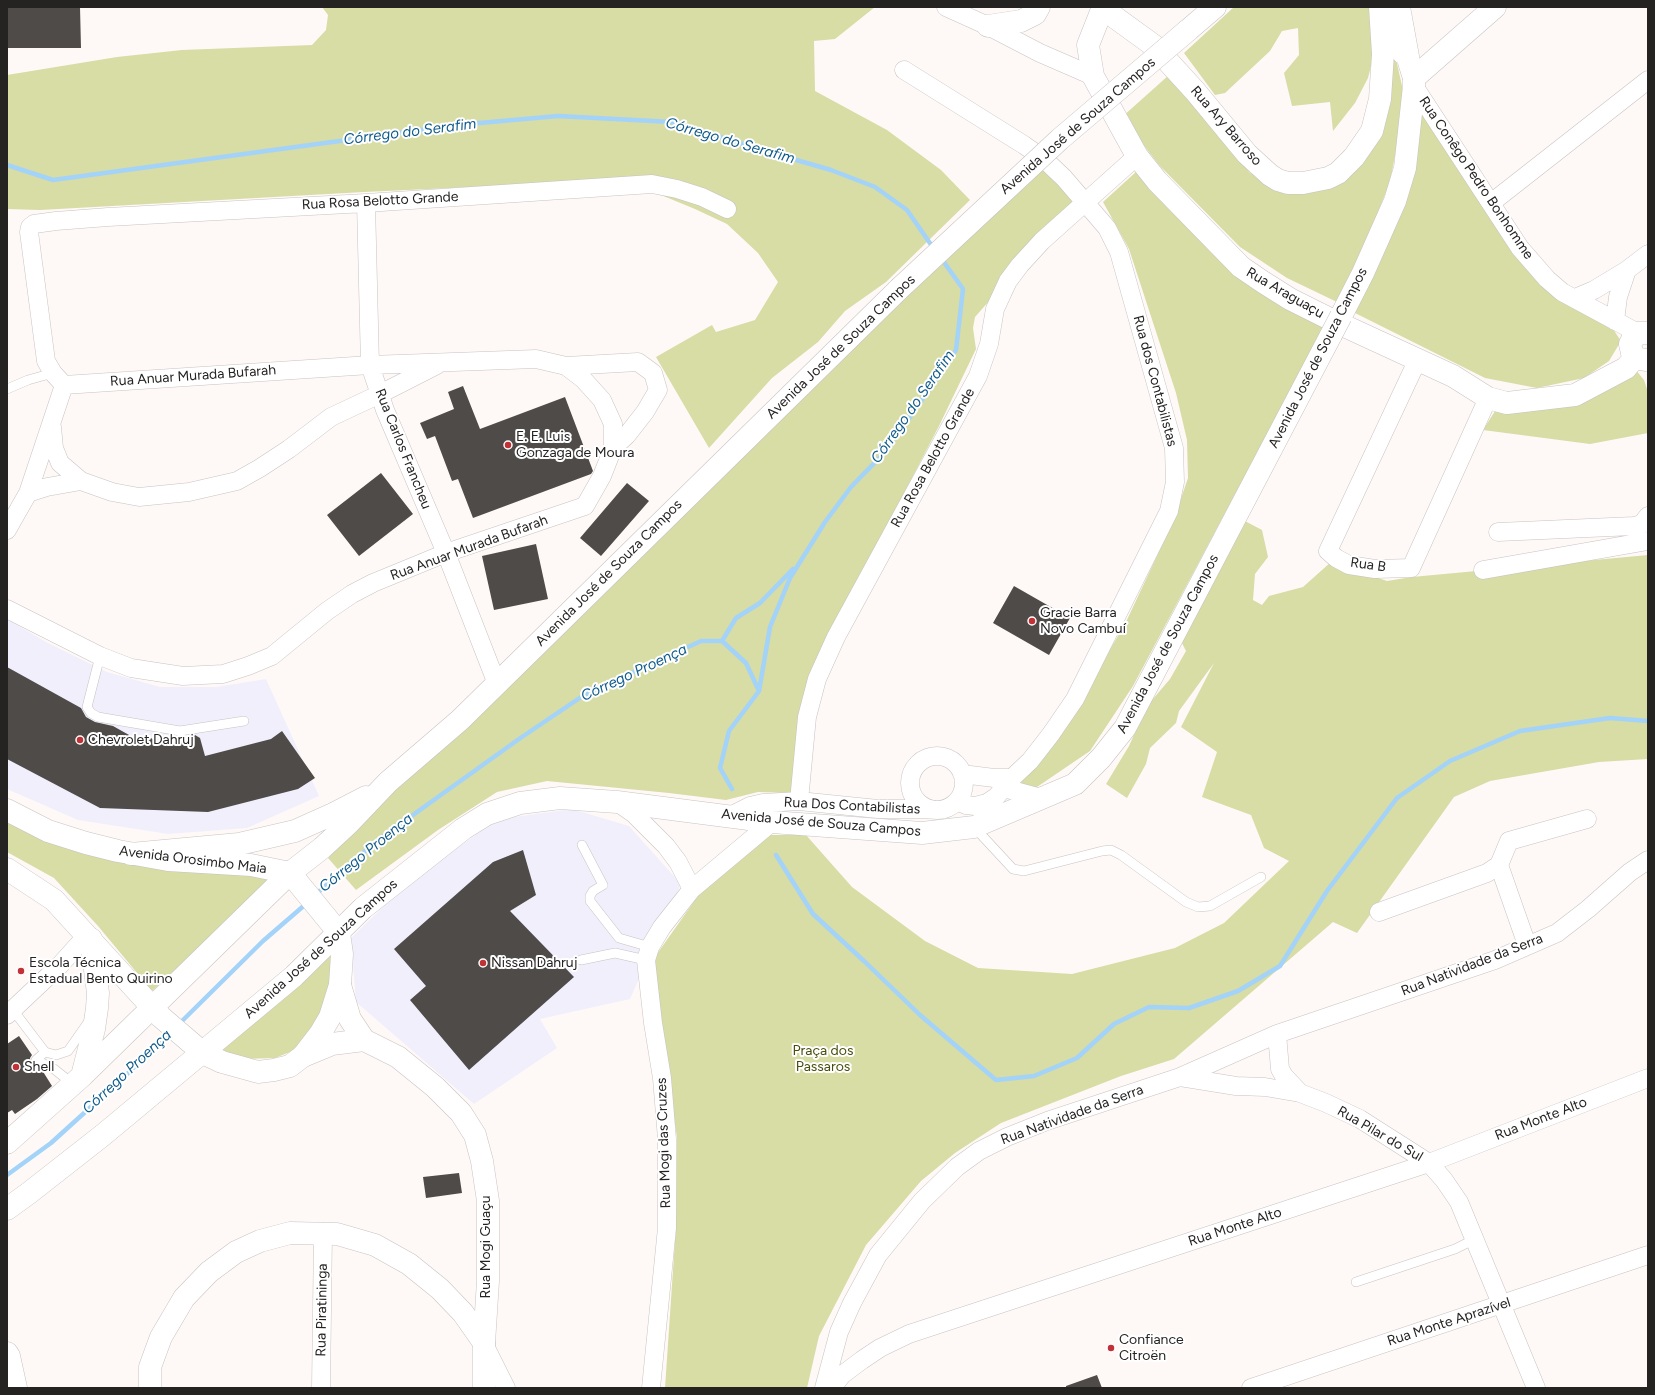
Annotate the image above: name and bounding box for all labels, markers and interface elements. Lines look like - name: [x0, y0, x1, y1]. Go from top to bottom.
- street label: Avenida José de Souza Campos: [997, 54, 1159, 198]
- street label: Rua Ary Barroso: [1187, 83, 1265, 169]
- street label: Rua Conêgo Pedro Bonhomme: [1415, 93, 1537, 263]
- water label: Córrego do Serafim: [663, 114, 797, 168]
- water label: Córrego do Serafim: [343, 115, 477, 149]
- street label: Rua Rosa Belotto Grande: [301, 189, 459, 213]
- street label: Rua Araguaçu: [1243, 264, 1327, 322]
- street label: Avenida José de Souza Campos: [1265, 265, 1371, 451]
- street label: Avenida José de Souza Campos: [763, 271, 919, 423]
- street label: Rua dos Contabilistas: [1129, 314, 1181, 448]
- water label: Córrego do Serafim: [867, 347, 959, 467]
- street label: Rua Anuar Murada Bufarah: [109, 362, 277, 390]
- street label: Rua Rosa Belotto Grande: [888, 385, 978, 531]
- street label: Rua Carlos Francheu: [371, 386, 435, 512]
- place label: E. E. Luis Gonzaga de Moura: [516, 429, 634, 462]
- marker: E. E. Luis Gonzaga de Moura: [503, 440, 513, 450]
- street label: Avenida José de Souza Campos: [532, 496, 686, 650]
- street label: Rua Anuar Murada Bufarah: [388, 512, 550, 584]
- street label: Avenida José de Souza Campos: [1114, 552, 1222, 736]
- street label: Rua B: [1349, 554, 1387, 576]
- place label: Gracie Barra Novo Cambuí: [1040, 605, 1126, 638]
- marker: Gracie Barra Novo Cambuí: [1027, 616, 1037, 626]
- water label: Córrego Proença: [578, 641, 690, 705]
- place label: Chevrolet Dahruj: [88, 732, 194, 748]
- marker: Chevrolet Dahruj: [75, 735, 85, 745]
- street label: Rua Dos Contabilistas: [783, 794, 921, 818]
- street label: Avenida José de Souza Campos: [721, 806, 921, 840]
- water label: Córrego Proença: [316, 810, 416, 896]
- street label: Avenida Orosimbo Maia: [118, 843, 268, 877]
- street label: Avenida José de Souza Campos: [241, 876, 401, 1022]
- street label: Rua Natividade da Serra: [1399, 930, 1545, 1000]
- place label: Escola Técnica Estadual Bento Quirino: [29, 955, 173, 988]
- place label: Nissan Dahruj: [491, 955, 577, 971]
- marker: Nissan Dahruj: [478, 958, 488, 968]
- marker: Escola Técnica Estadual Bento Quirino: [16, 966, 26, 976]
- water label: Córrego Proença: [79, 1026, 175, 1118]
- park label: Praça dos Passaros: [793, 1043, 853, 1076]
- place label: Shell: [24, 1059, 54, 1075]
- marker: Shell: [11, 1062, 21, 1072]
- street label: Rua Mogi das Cruzes: [653, 1077, 675, 1209]
- street label: Rua Natividade da Serra: [998, 1081, 1146, 1149]
- street label: Rua Monte Alto: [1493, 1094, 1589, 1144]
- street label: Rua Pilar do Sul: [1334, 1103, 1426, 1165]
- street label: Rua Mogi Guaçu: [478, 1195, 494, 1299]
- street label: Rua Monte Alto: [1186, 1204, 1284, 1250]
- street label: Rua Piratininga: [313, 1263, 331, 1357]
- street label: Rua Monte Aprazível: [1385, 1294, 1513, 1350]
- place label: Confiance Citroën: [1119, 1332, 1184, 1364]
- marker: Confiance Citroën: [1106, 1343, 1116, 1353]

